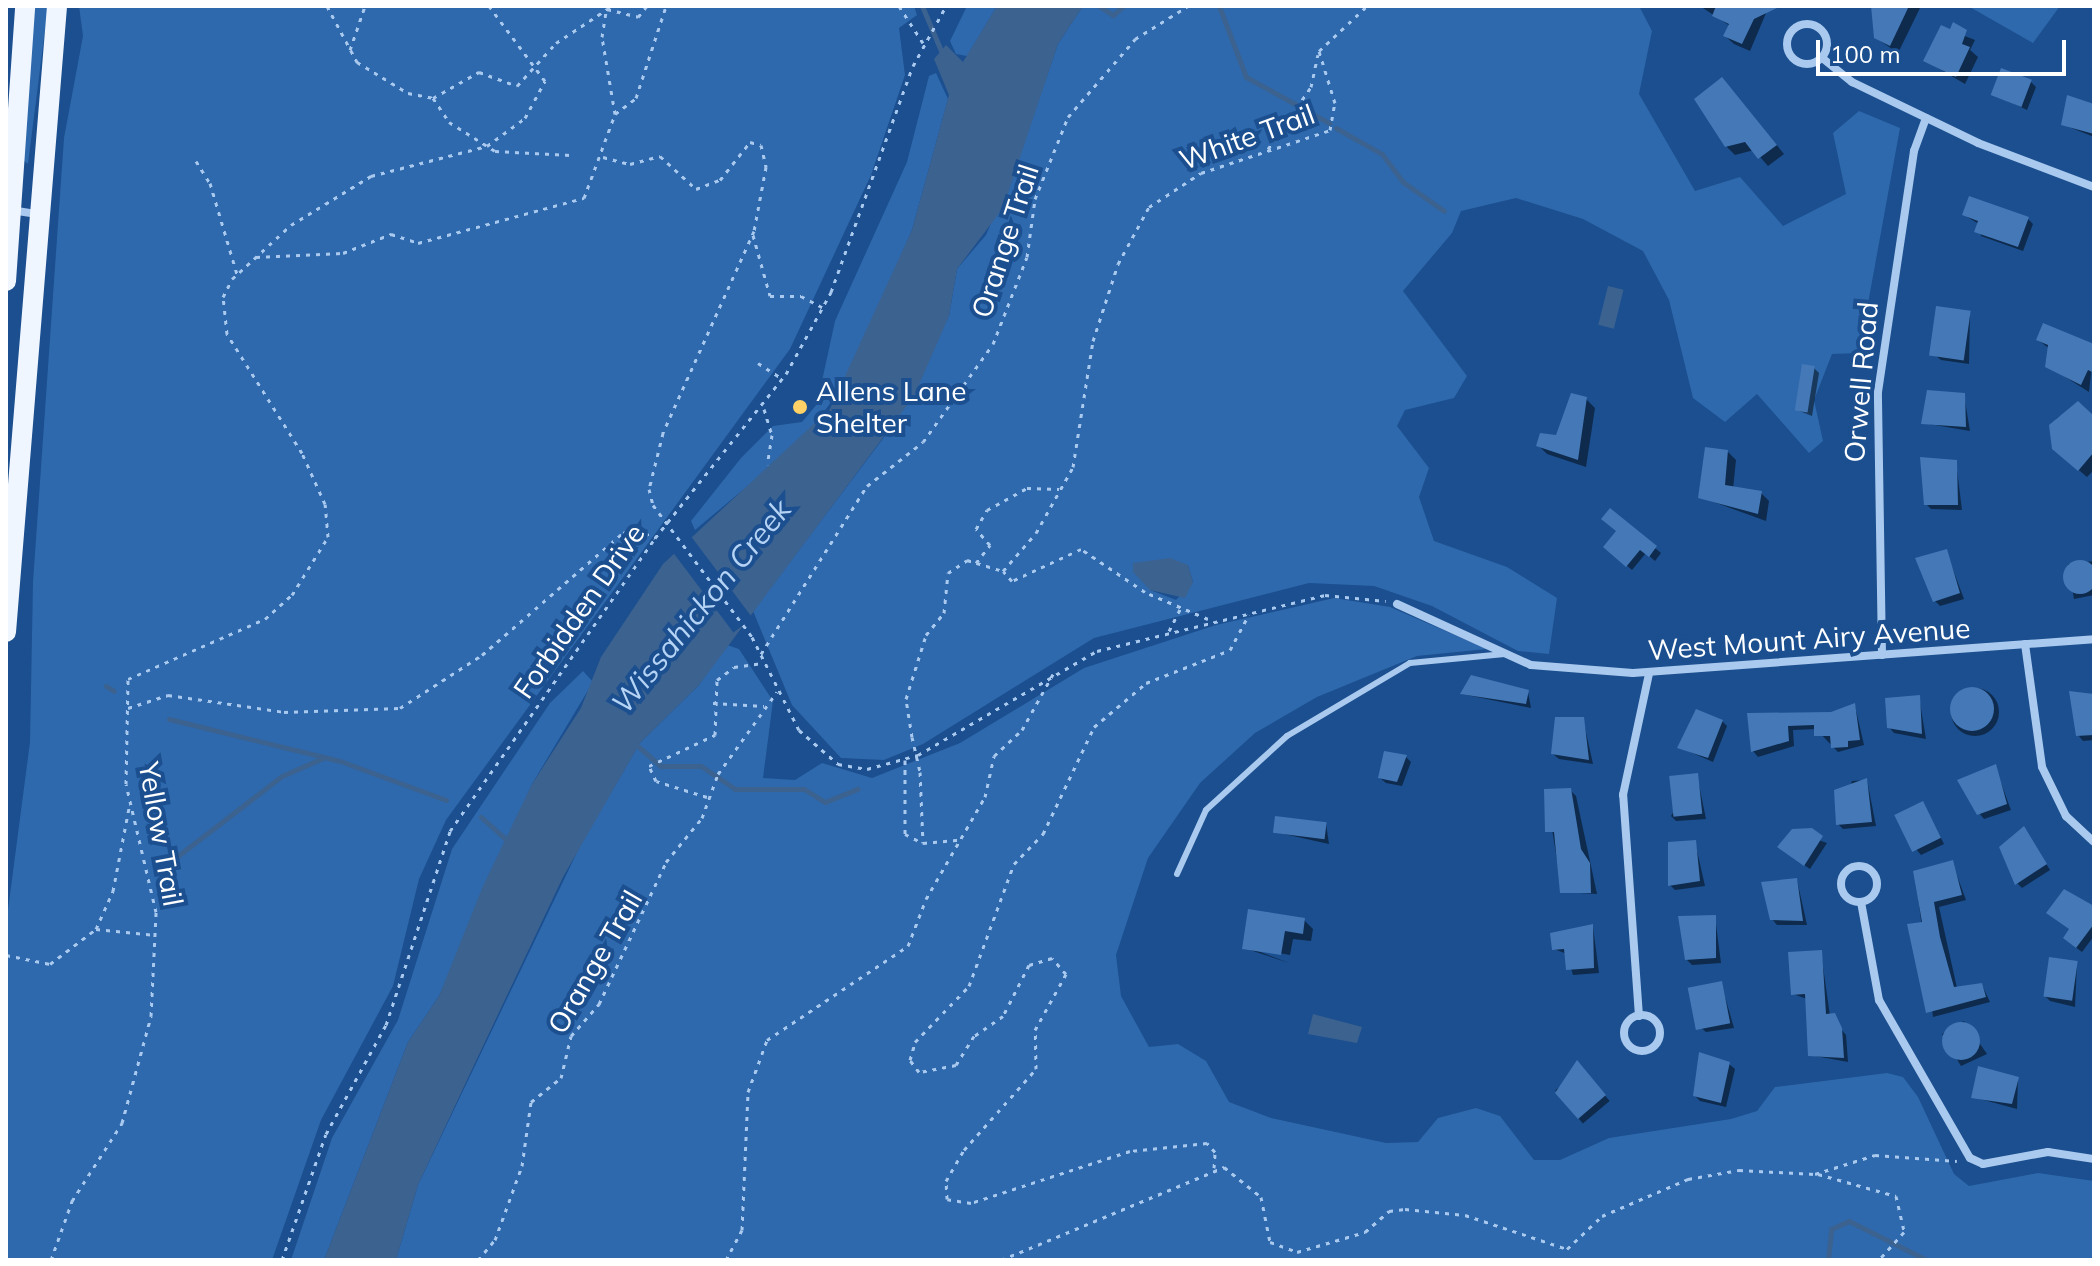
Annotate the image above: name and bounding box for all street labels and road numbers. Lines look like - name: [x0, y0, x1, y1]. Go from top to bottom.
- street label: White Trail: [1175, 97, 1319, 177]
- street label: Orange Trail: [964, 160, 1046, 322]
- street label: Orwell Road: [1837, 300, 1885, 464]
- street label: Forbidden Drive: [506, 517, 652, 705]
- street label: West Mount Airy Avenue: [1647, 611, 1971, 667]
- street label: Yellow Trail: [132, 759, 190, 909]
- street label: Orange Trail: [541, 885, 649, 1039]

